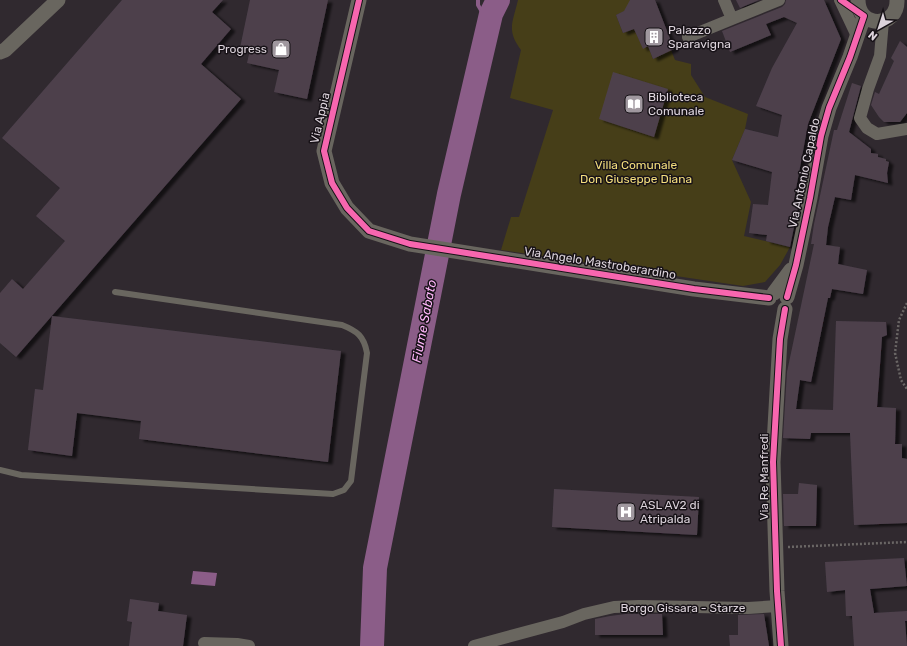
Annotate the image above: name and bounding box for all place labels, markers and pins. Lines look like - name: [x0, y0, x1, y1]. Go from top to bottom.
- place label: Palazzo Sparavigna: [668, 23, 731, 51]
- building icon: Palazzo Sparavigna: [643, 26, 665, 48]
- shop icon: Progress: [270, 38, 292, 60]
- place label: Progress: [217, 42, 267, 56]
- place label: Biblioteca Comunale: [648, 90, 705, 118]
- library icon: Biblioteca Comunale: [623, 93, 645, 115]
- place label: ASL AV2 di Atripalda: [640, 498, 700, 526]
- hospital icon: ASL AV2 di Atripalda: [615, 501, 637, 523]

